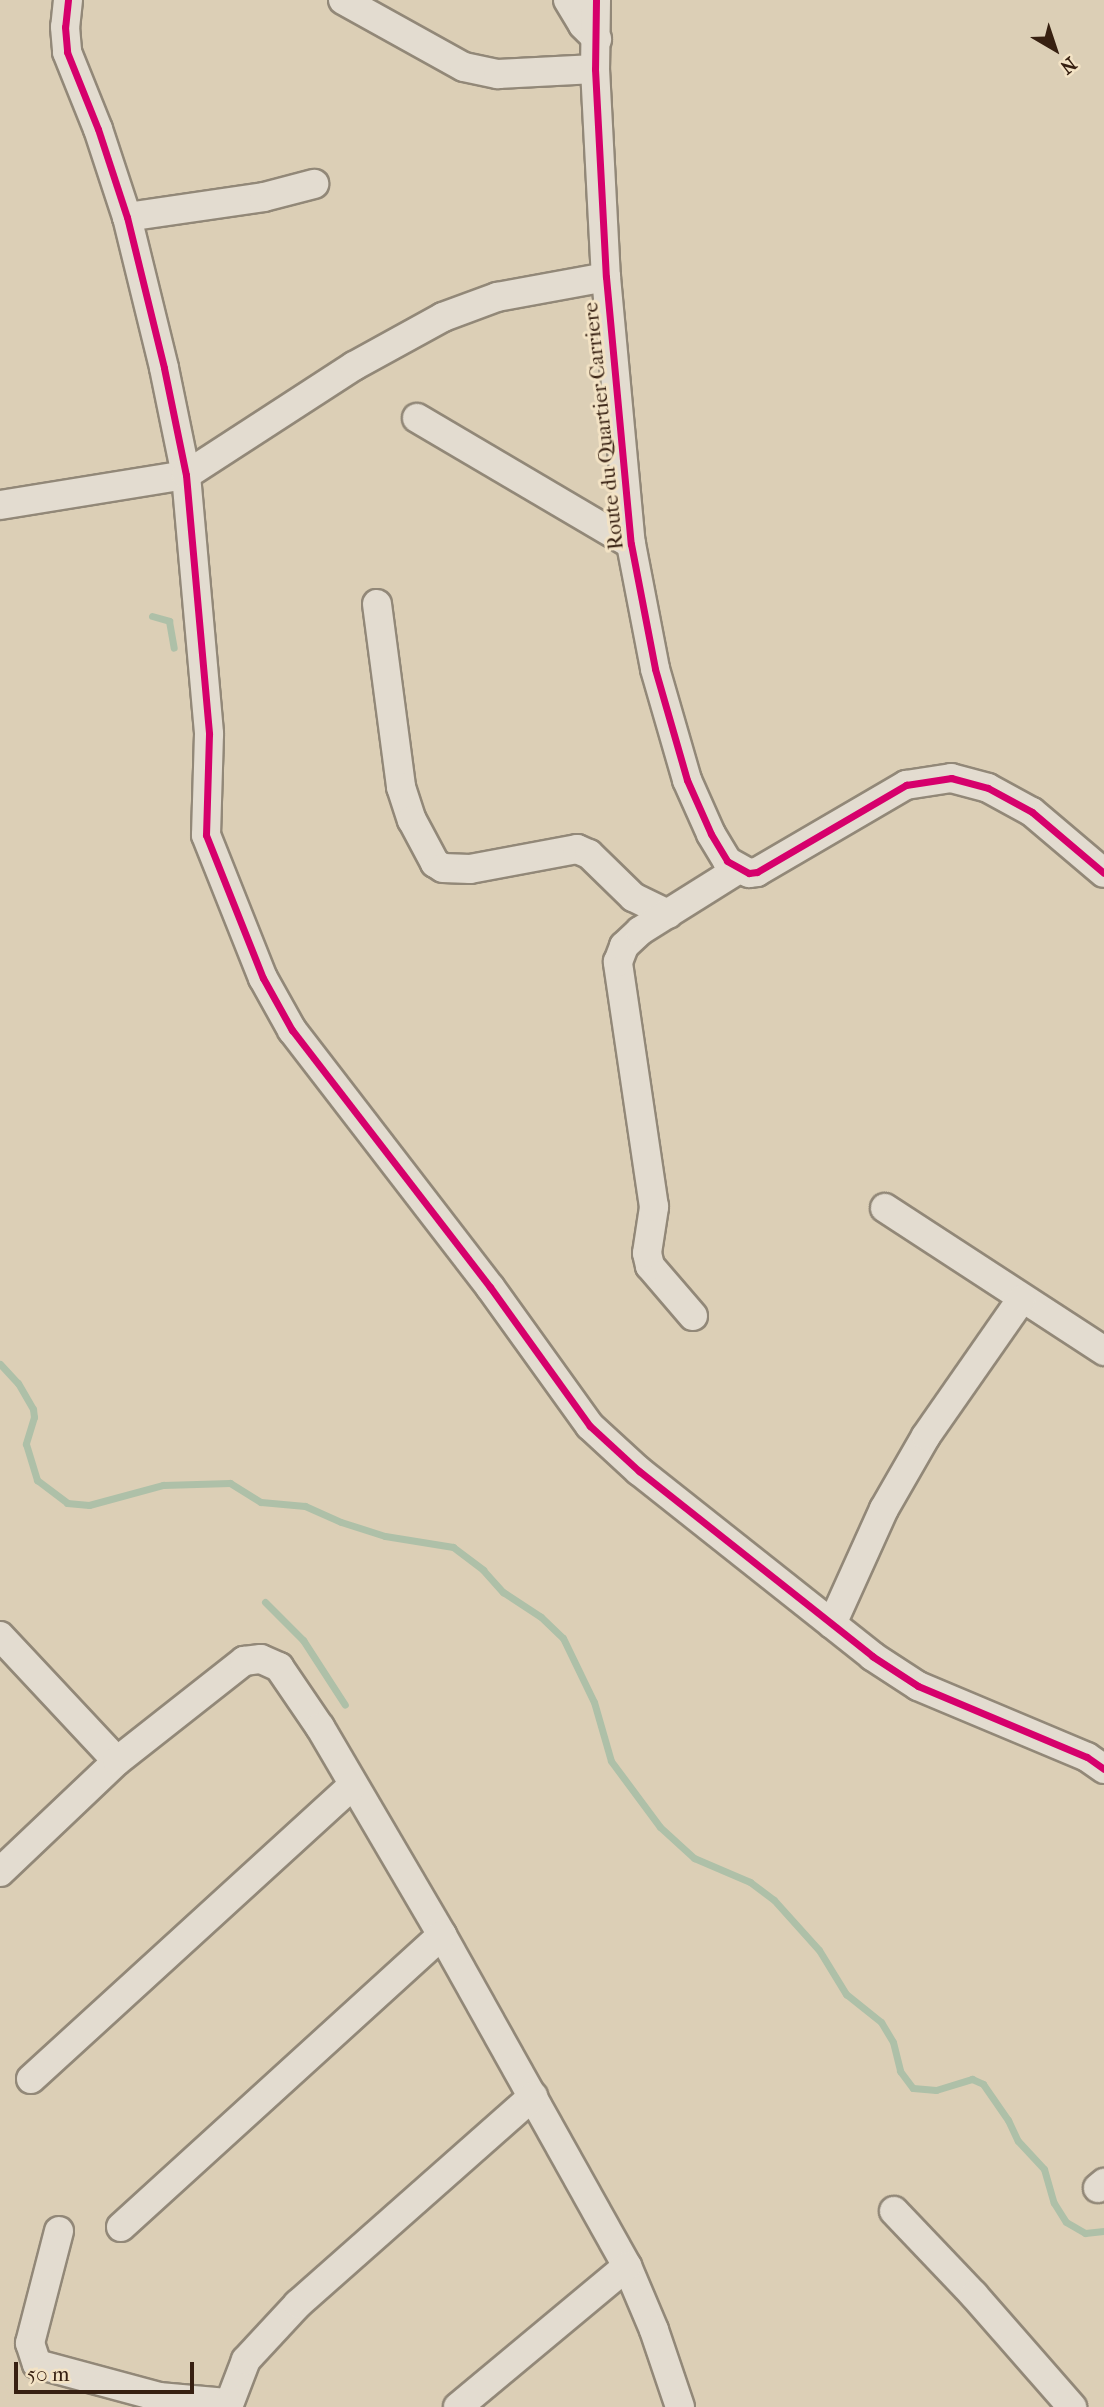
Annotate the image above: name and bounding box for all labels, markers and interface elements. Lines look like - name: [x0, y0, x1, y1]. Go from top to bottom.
- north arrow: [1020, 14, 1090, 84]
- text: N: [1056, 52, 1081, 78]
- street label: Route du Quartier Carriere: [577, 301, 629, 551]
- scale bar: [18, 2348, 198, 2392]
- text: 50 m: [27, 2362, 70, 2386]

